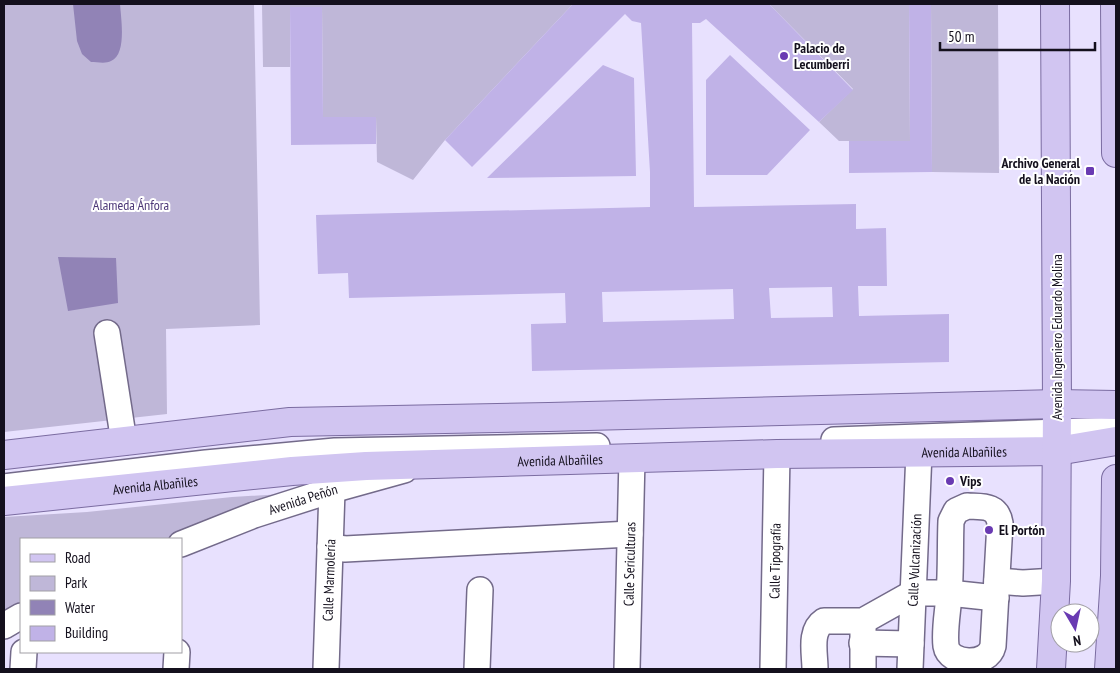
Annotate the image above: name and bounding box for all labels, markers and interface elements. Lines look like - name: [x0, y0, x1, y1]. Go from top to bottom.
- scale bar: [940, 20, 1095, 52]
- text: 50 m: [948, 27, 974, 46]
- place label: Palacio de Lecumberri: [794, 39, 850, 73]
- marker: Palacio de Lecumberri: [778, 50, 790, 62]
- place label: Archivo General de la Nación: [1001, 154, 1081, 188]
- marker: Archivo General de la Nación: [1084, 165, 1096, 177]
- park label: Alameda Ánfora: [93, 196, 169, 214]
- street label: Avenida Ingeniero Eduardo Molina: [1048, 254, 1066, 420]
- street label: Avenida Albañiles: [921, 443, 1007, 461]
- street label: Avenida Albañiles: [517, 450, 603, 471]
- street label: Avenida Albañiles: [112, 472, 199, 499]
- place label: Vips: [959, 472, 981, 490]
- marker: Vips: [944, 475, 956, 487]
- street label: Avenida Peñón: [266, 480, 339, 519]
- street label: Calle Vulcanización: [904, 513, 925, 607]
- street label: Calle Sericulturas: [619, 521, 639, 606]
- place label: El Portón: [999, 521, 1045, 539]
- street label: Calle Tipografía: [765, 523, 785, 599]
- marker: El Portón: [983, 524, 995, 536]
- legend: [20, 538, 182, 653]
- street label: Calle Marmolería: [319, 539, 339, 621]
- text: Road: [65, 548, 91, 567]
- text: Park: [65, 573, 87, 592]
- text: Water: [65, 598, 96, 617]
- north arrow: [1050, 603, 1100, 653]
- text: Building: [65, 623, 108, 642]
- text: N: [1072, 631, 1082, 650]

